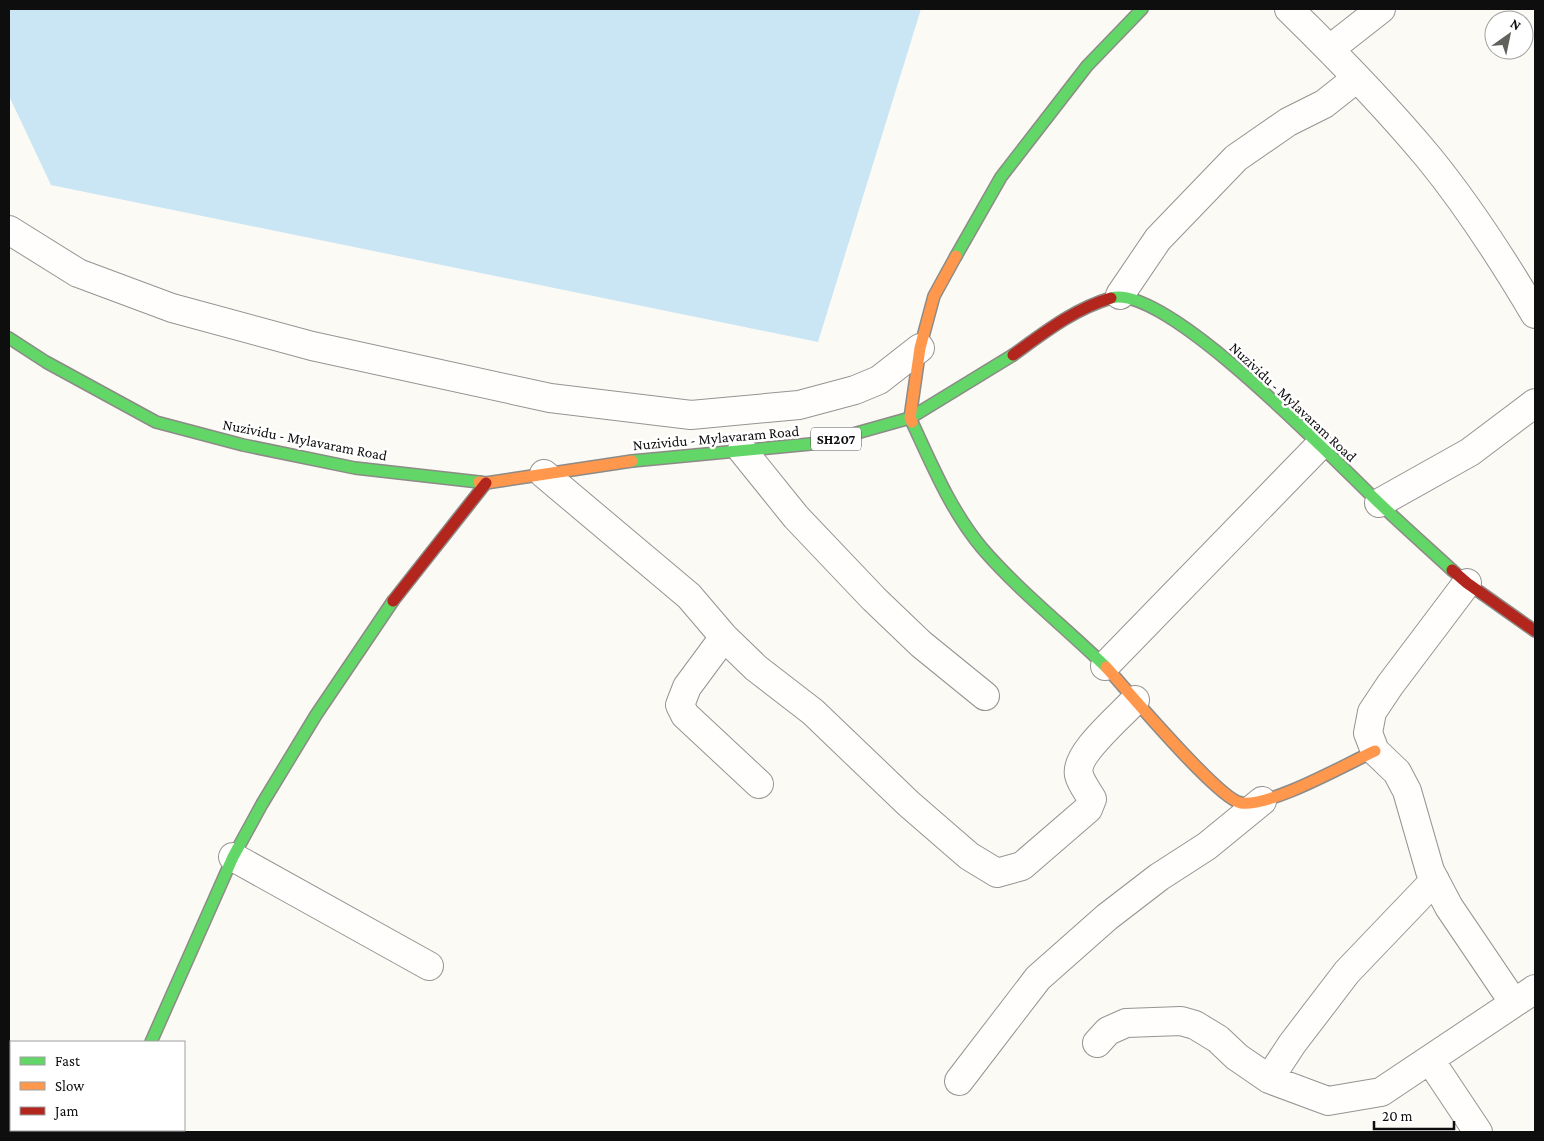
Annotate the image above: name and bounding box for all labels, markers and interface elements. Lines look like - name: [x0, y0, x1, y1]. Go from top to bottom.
- north arrow: [1484, 10, 1534, 60]
- text: N: [1508, 15, 1525, 34]
- street label: Nuzividu - Mylavaram Road: [1226, 339, 1360, 466]
- street label: Nuzividu - Mylavaram Road: [221, 416, 389, 465]
- street label: Nuzividu - Mylavaram Road: [632, 423, 800, 454]
- road number: SH207: [811, 428, 861, 450]
- legend: [10, 1041, 185, 1131]
- text: Fast: [55, 1053, 81, 1069]
- text: Slow: [55, 1078, 85, 1094]
- scale bar: [1374, 1098, 1454, 1130]
- text: Jam: [53, 1103, 78, 1120]
- text: 20 m: [1382, 1108, 1413, 1124]

